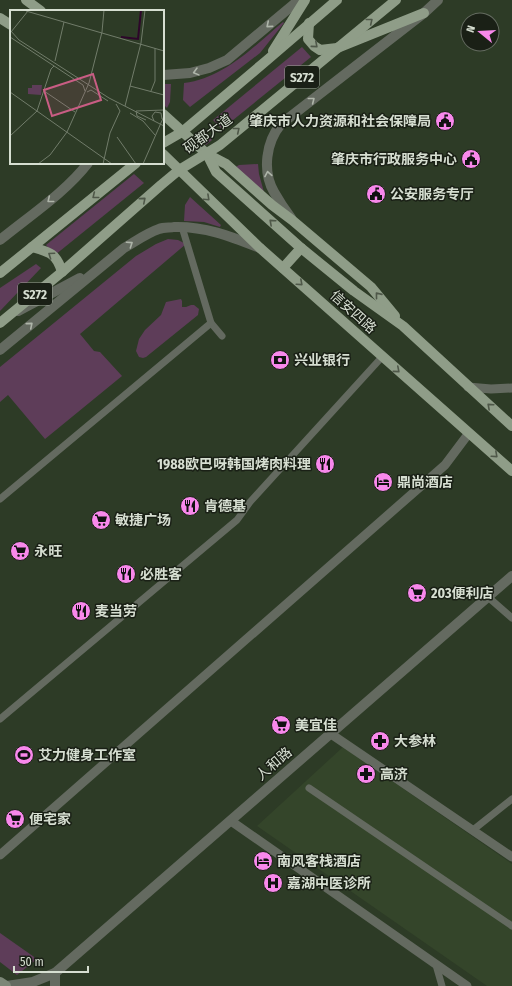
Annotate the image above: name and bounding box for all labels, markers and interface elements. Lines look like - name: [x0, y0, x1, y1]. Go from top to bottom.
- inset map: [10, 10, 164, 164]
- north arrow: [460, 12, 500, 52]
- one-way arrow: [366, 19, 373, 26]
- one-way arrow: [266, 20, 274, 27]
- text: N: [464, 24, 478, 34]
- one-way arrow: [310, 40, 317, 47]
- road number: S272: [285, 66, 319, 88]
- one-way arrow: [193, 67, 199, 75]
- one-way arrow: [308, 98, 315, 105]
- public building icon: 肇庆市人力资源和社会保障局: [434, 110, 456, 132]
- street label: 砚都大道: [180, 111, 236, 157]
- place label: 肇庆市人力资源和社会保障局: [249, 113, 431, 130]
- one-way arrow: [233, 128, 240, 135]
- public building icon: 肇庆市行政服务中心: [460, 148, 482, 170]
- place label: 肇庆市行政服务中心: [331, 151, 457, 168]
- one-way arrow: [265, 171, 273, 177]
- public building icon: 公安服务专厅: [365, 183, 387, 205]
- place label: 公安服务专厅: [390, 186, 474, 203]
- one-way arrow: [92, 192, 99, 199]
- one-way arrow: [202, 193, 210, 201]
- one-way arrow: [47, 195, 54, 202]
- one-way arrow: [139, 198, 146, 205]
- one-way arrow: [269, 219, 277, 227]
- one-way arrow: [126, 242, 133, 249]
- one-way arrow: [49, 253, 56, 260]
- one-way arrow: [295, 279, 303, 286]
- road number: S272: [18, 283, 52, 305]
- street label: 信安四路: [327, 287, 379, 337]
- one-way arrow: [376, 293, 383, 300]
- one-way arrow: [25, 323, 33, 330]
- bank icon: 兴业银行: [269, 349, 291, 371]
- place label: 兴业银行: [294, 352, 350, 369]
- one-way arrow: [392, 365, 400, 373]
- one-way arrow: [487, 403, 495, 411]
- one-way arrow: [490, 451, 498, 458]
- restaurant icon: 1988欧巴呀韩国烤肉料理: [314, 453, 336, 475]
- place label: 1988欧巴呀韩国烤肉料理: [157, 456, 311, 473]
- hotel icon: 鼎尚酒店: [372, 471, 394, 493]
- place label: 鼎尚酒店: [397, 474, 453, 491]
- restaurant icon: 肯德基: [179, 495, 201, 517]
- place label: 肯德基: [204, 498, 246, 515]
- supermarket icon: 敏捷广场: [90, 509, 112, 531]
- place label: 敏捷广场: [115, 512, 171, 529]
- supermarket icon: 永旺: [9, 540, 31, 562]
- place label: 永旺: [34, 543, 62, 560]
- restaurant icon: 必胜客: [115, 563, 137, 585]
- place label: 必胜客: [140, 566, 182, 583]
- supermarket icon: 203便利店: [406, 582, 428, 604]
- place label: 203便利店: [430, 585, 494, 602]
- restaurant icon: 麦当劳: [70, 600, 92, 622]
- place label: 麦当劳: [95, 603, 137, 620]
- supermarket icon: 美宜佳: [270, 714, 292, 736]
- place label: 美宜佳: [295, 717, 337, 734]
- pharmacy icon: 大参林: [369, 730, 391, 752]
- place label: 大参林: [394, 733, 436, 750]
- sports icon: 艾力健身工作室: [13, 744, 35, 766]
- street label: 人和路: [253, 744, 295, 784]
- place label: 艾力健身工作室: [38, 747, 136, 764]
- pharmacy icon: 高济: [355, 763, 377, 785]
- place label: 高济: [380, 766, 408, 783]
- supermarket icon: 便宅家: [4, 808, 26, 830]
- place label: 便宅家: [29, 811, 71, 828]
- hotel icon: 南风客栈酒店: [252, 850, 274, 872]
- place label: 南风客栈酒店: [277, 853, 361, 870]
- hospital icon: 嘉湖中医诊所: [262, 872, 284, 894]
- place label: 嘉湖中医诊所: [287, 875, 371, 892]
- scale bar: [14, 948, 88, 974]
- text: 50 m: [20, 955, 44, 969]

